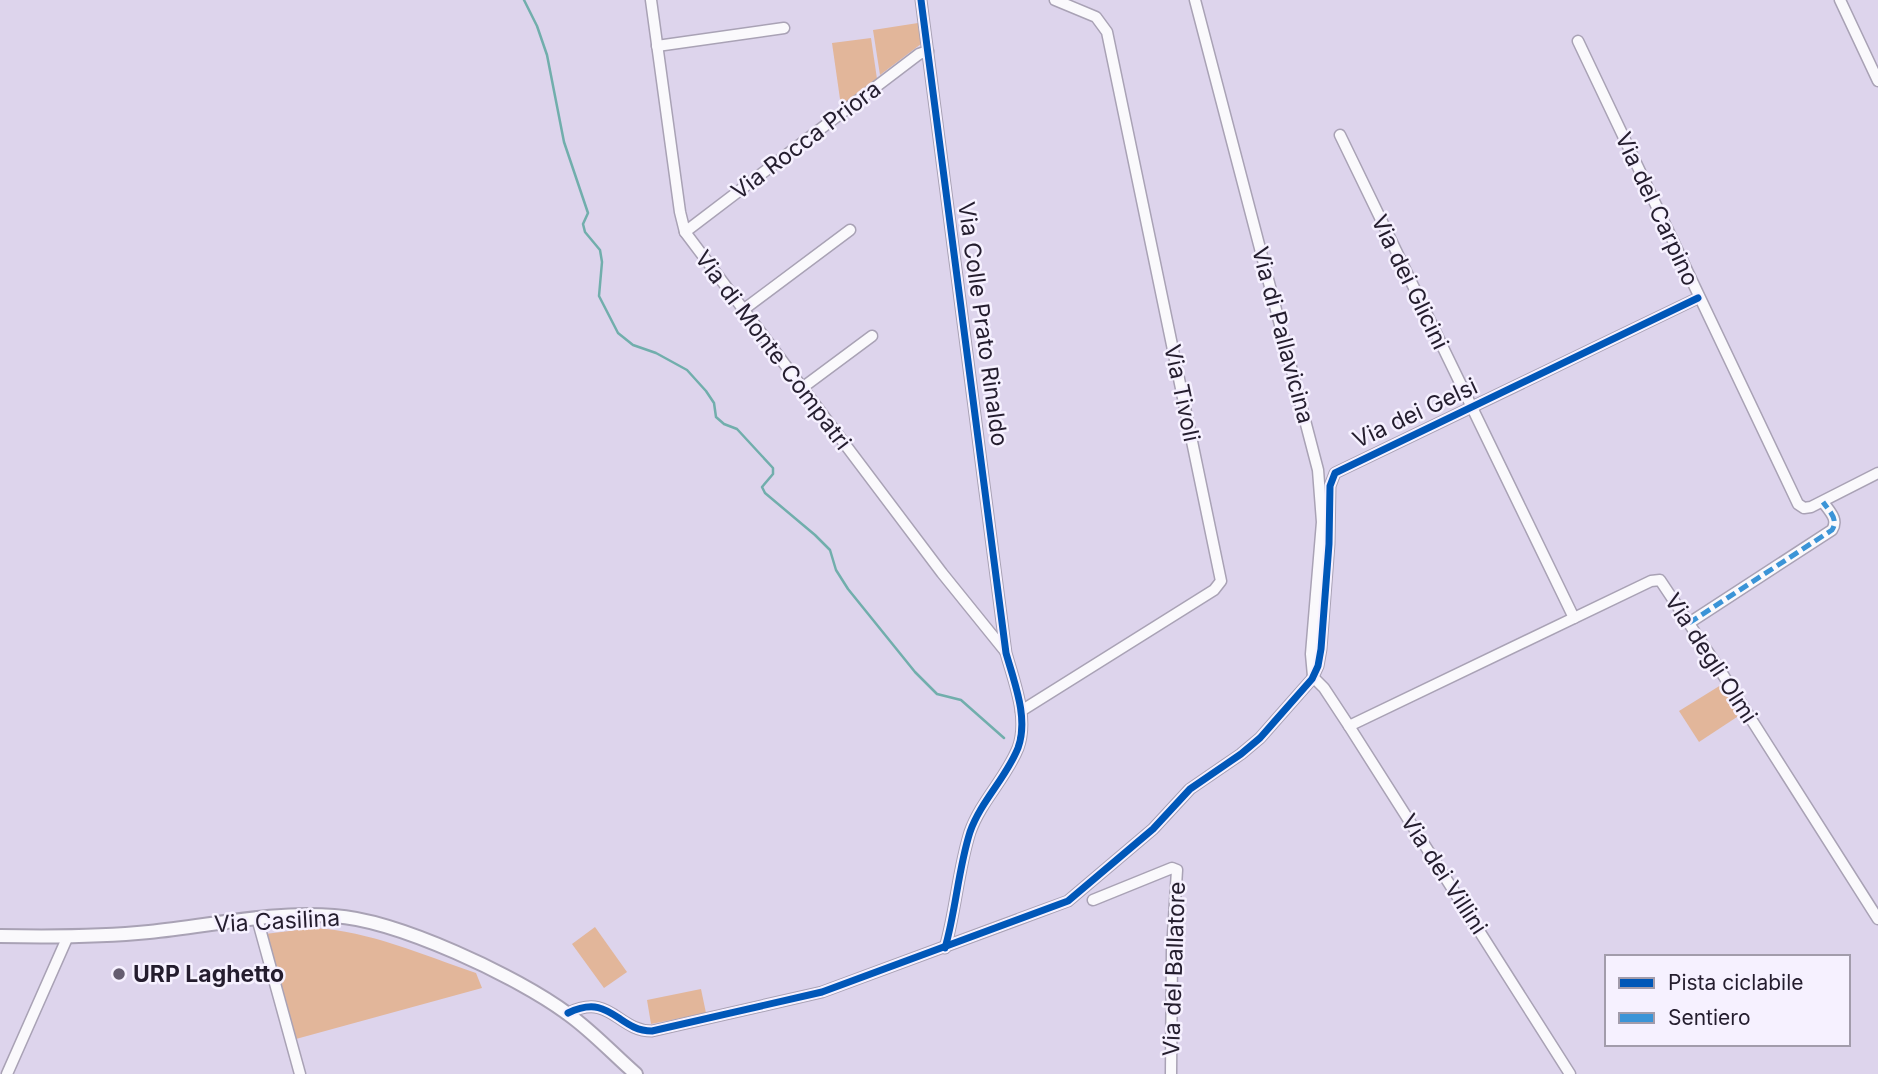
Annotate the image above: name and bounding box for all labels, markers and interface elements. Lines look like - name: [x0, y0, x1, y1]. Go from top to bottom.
- street label: Via Rocca Priora: [726, 75, 886, 205]
- street label: Via del Carpino: [1609, 128, 1705, 290]
- street label: Via Colle Prato Rinaldo: [952, 200, 1014, 448]
- street label: Via dei Glicini: [1365, 210, 1455, 354]
- street label: Via di Pallavicina: [1246, 243, 1320, 427]
- street label: Via di Monte Compatri: [689, 245, 857, 455]
- street label: Via Tivoli: [1158, 342, 1206, 444]
- street label: Via dei Gelsi: [1348, 372, 1482, 454]
- street label: Via degli Olmi: [1659, 588, 1763, 728]
- street label: Via dei Villini: [1395, 809, 1493, 939]
- street label: Via del Ballatore: [1157, 881, 1191, 1057]
- street label: Via Casilina: [213, 904, 341, 938]
- legend: [1605, 955, 1850, 1046]
- place label: URP Laghetto: [133, 960, 284, 988]
- marker: URP Laghetto: [111, 966, 127, 982]
- text: Pista ciclabile: [1668, 970, 1804, 995]
- text: Sentiero: [1668, 1005, 1750, 1030]

